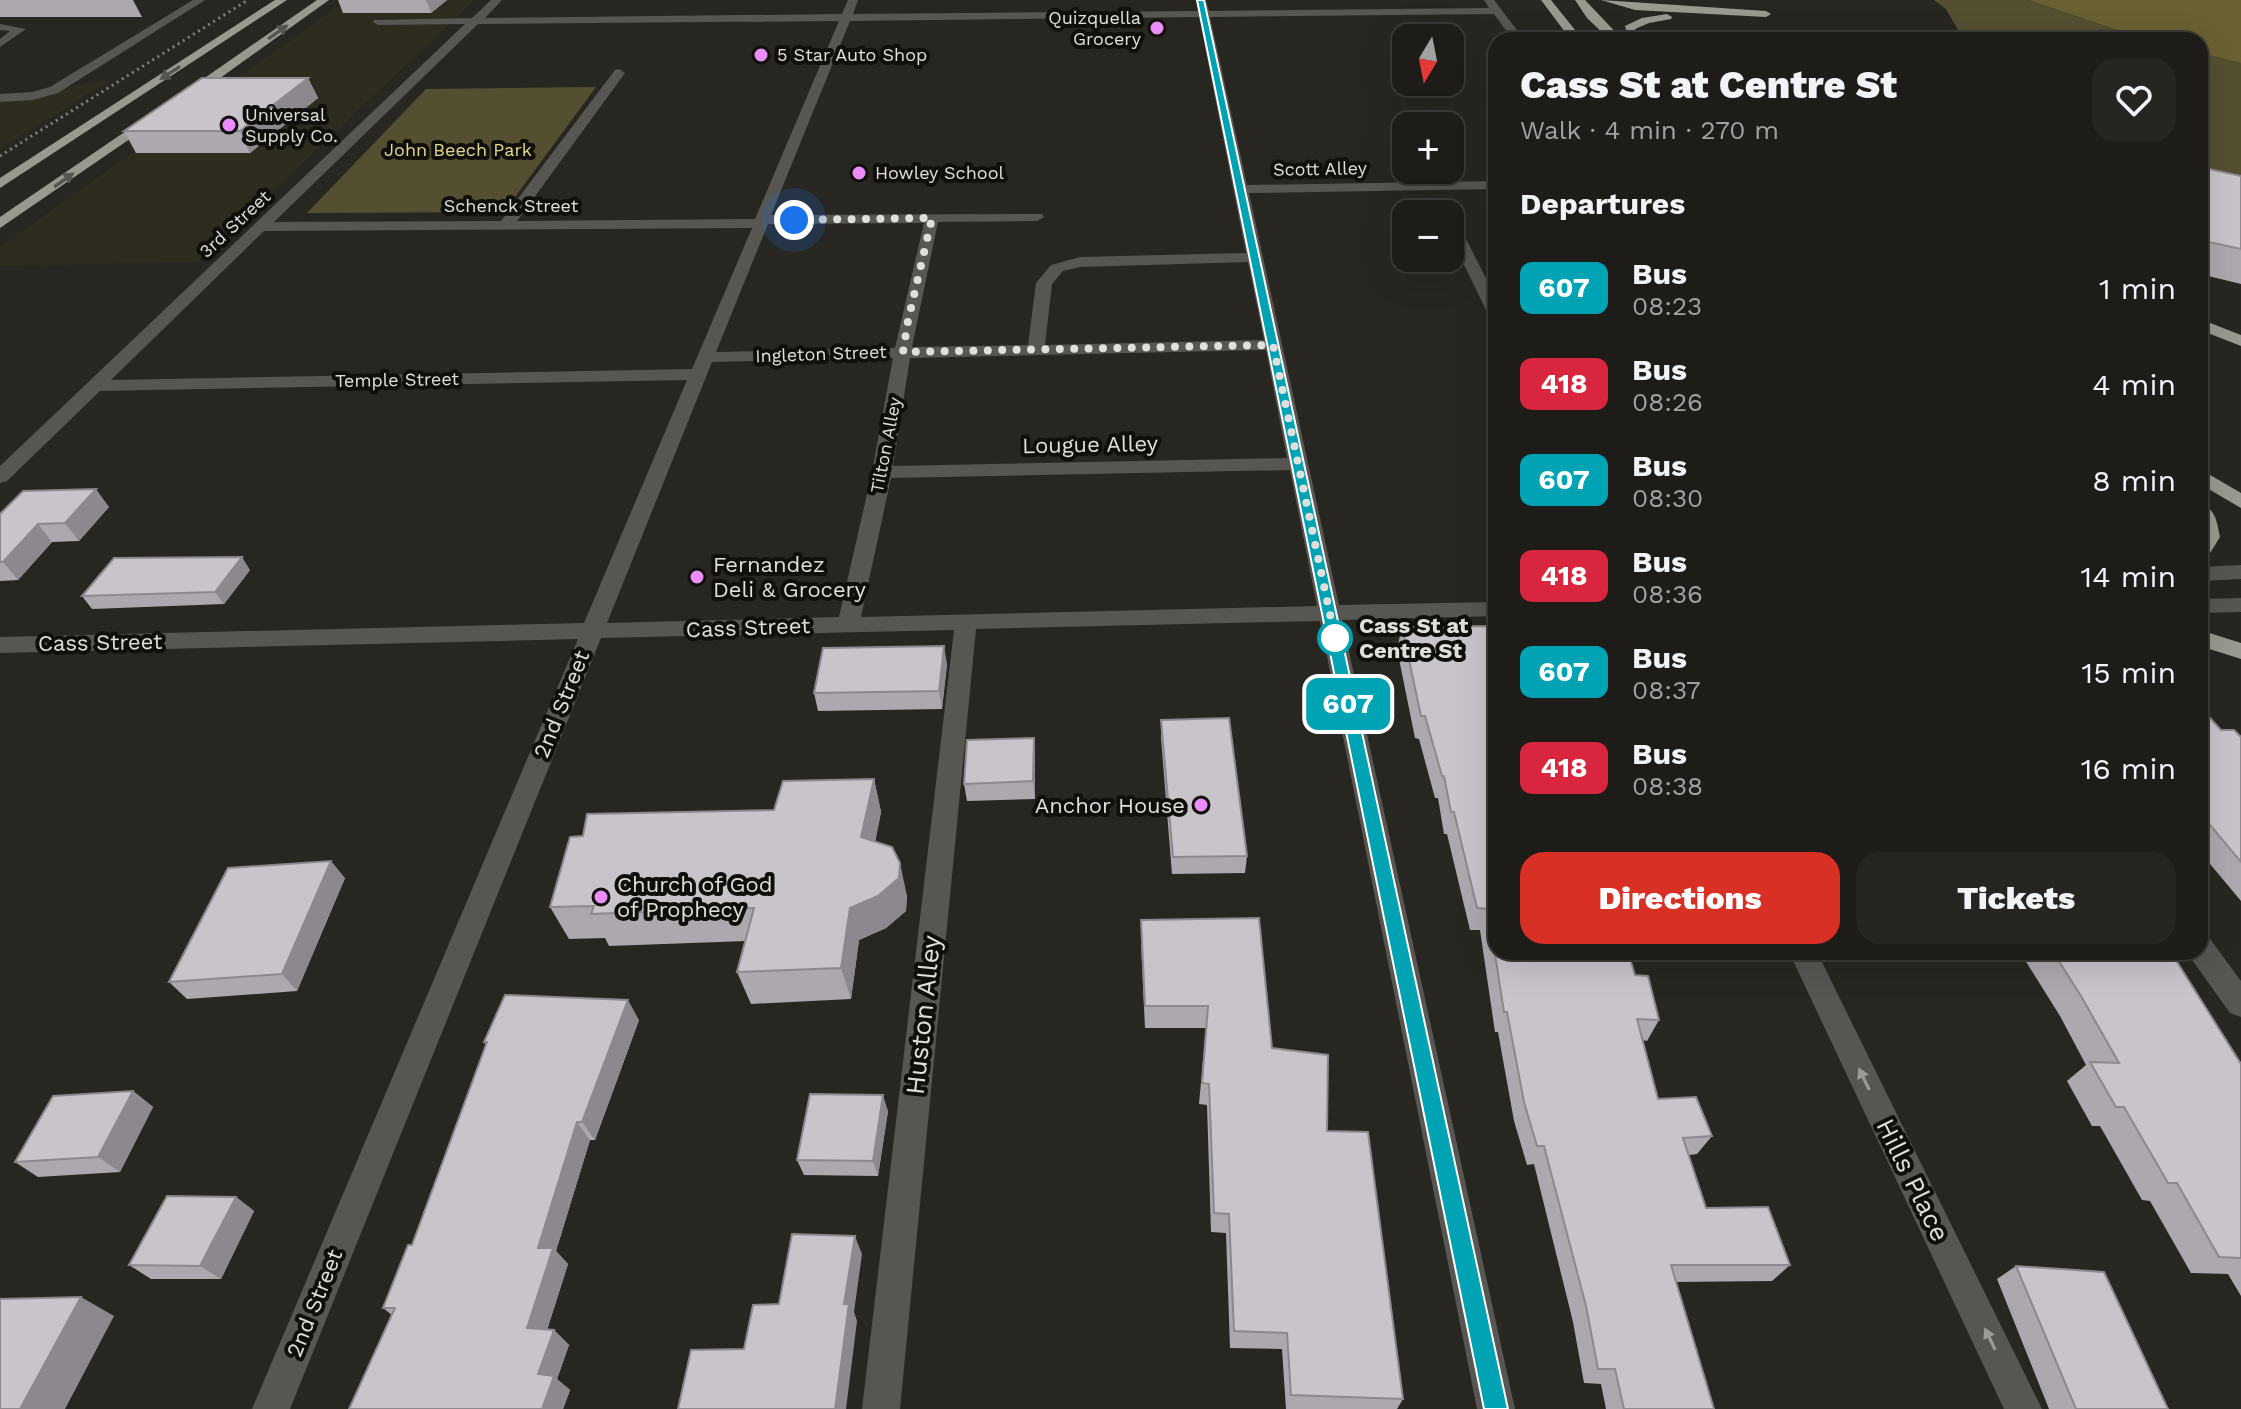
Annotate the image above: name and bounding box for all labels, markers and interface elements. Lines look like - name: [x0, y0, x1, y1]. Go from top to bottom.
- place label: Quizquella Grocery: [1048, 7, 1142, 49]
- marker: Quizquella Grocery: [1148, 19, 1166, 37]
- north arrow: [1392, 24, 1464, 96]
- map controls: [1392, 24, 1464, 272]
- one-way arrow: [268, 25, 289, 40]
- place label: 5 Star Auto Shop: [777, 44, 927, 65]
- marker: 5 Star Auto Shop: [752, 46, 770, 64]
- button: heart: [2092, 58, 2176, 142]
- text: Cass St at Centre St: [1520, 63, 1897, 107]
- one-way arrow: [160, 66, 181, 81]
- place label: Universal Supply Co.: [245, 104, 338, 146]
- button: +: [1392, 112, 1464, 184]
- text: Walk · 4 min · 270 m: [1520, 115, 1779, 145]
- marker: Universal Supply Co.: [220, 116, 238, 134]
- park label: John Beech Park: [384, 139, 532, 160]
- street label: Scott Alley: [1273, 157, 1368, 180]
- place label: Howley School: [875, 162, 1004, 183]
- marker: Howley School: [850, 164, 868, 182]
- one-way arrow: [54, 173, 75, 188]
- street label: 3rd Street: [195, 185, 275, 262]
- text: Departures: [1520, 186, 1685, 221]
- street label: Schenck Street: [444, 195, 579, 216]
- your location: [774, 200, 814, 240]
- button: −: [1392, 200, 1464, 272]
- text: Bus: [1632, 256, 1687, 291]
- text: 607: [1538, 271, 1590, 304]
- text: 1 min: [2099, 271, 2176, 306]
- text: 08:23: [1632, 291, 1702, 321]
- street label: Ingleton Street: [755, 341, 887, 366]
- text: Bus: [1632, 352, 1687, 387]
- text: 418: [1540, 367, 1588, 400]
- text: 4 min: [2092, 367, 2176, 402]
- street label: Temple Street: [335, 368, 460, 391]
- text: 08:26: [1632, 387, 1703, 417]
- street label: Tilton Alley: [866, 394, 905, 495]
- street label: Lougue Alley: [1022, 431, 1159, 458]
- text: Bus: [1632, 448, 1687, 483]
- text: 607: [1538, 463, 1590, 496]
- text: 8 min: [2092, 463, 2176, 498]
- text: 08:30: [1632, 483, 1703, 513]
- text: Bus: [1632, 544, 1687, 579]
- place label: Fernandez Deli & Grocery: [713, 552, 867, 602]
- text: 418: [1540, 559, 1588, 592]
- text: 14 min: [2081, 559, 2176, 594]
- marker: Fernandez Deli & Grocery: [688, 568, 706, 586]
- text: 08:36: [1632, 579, 1703, 609]
- street label: Cass Street: [685, 613, 811, 642]
- place label: Cass St at Centre St: [1359, 613, 1469, 663]
- marker: Cass St at Centre St: [1318, 621, 1352, 655]
- street label: Cass Street: [38, 629, 162, 656]
- text: Bus: [1632, 640, 1687, 675]
- street label: 2nd Street: [529, 647, 594, 762]
- text: 607: [1538, 655, 1590, 688]
- text: 15 min: [2081, 655, 2176, 690]
- text: 08:37: [1632, 675, 1701, 705]
- line badge: 607: [1302, 678, 1394, 730]
- text: 607: [1322, 687, 1374, 720]
- text: Bus: [1632, 736, 1687, 771]
- text: 418: [1540, 751, 1588, 784]
- text: 16 min: [2081, 751, 2176, 786]
- text: 08:38: [1632, 771, 1703, 801]
- place label: Anchor House: [1035, 793, 1185, 818]
- marker: Anchor House: [1192, 796, 1210, 814]
- button: Directions: [1520, 852, 1840, 944]
- button: Tickets: [1856, 852, 2176, 944]
- place label: Church of God of Prophecy: [617, 872, 773, 922]
- marker: Church of God of Prophecy: [592, 888, 610, 906]
- street label: Huston Alley: [900, 933, 946, 1096]
- one-way arrow: [1857, 1068, 1871, 1091]
- street label: Hills Place: [1870, 1114, 1956, 1246]
- street label: 2nd Street: [282, 1246, 347, 1361]
- one-way arrow: [1983, 1327, 1996, 1350]

